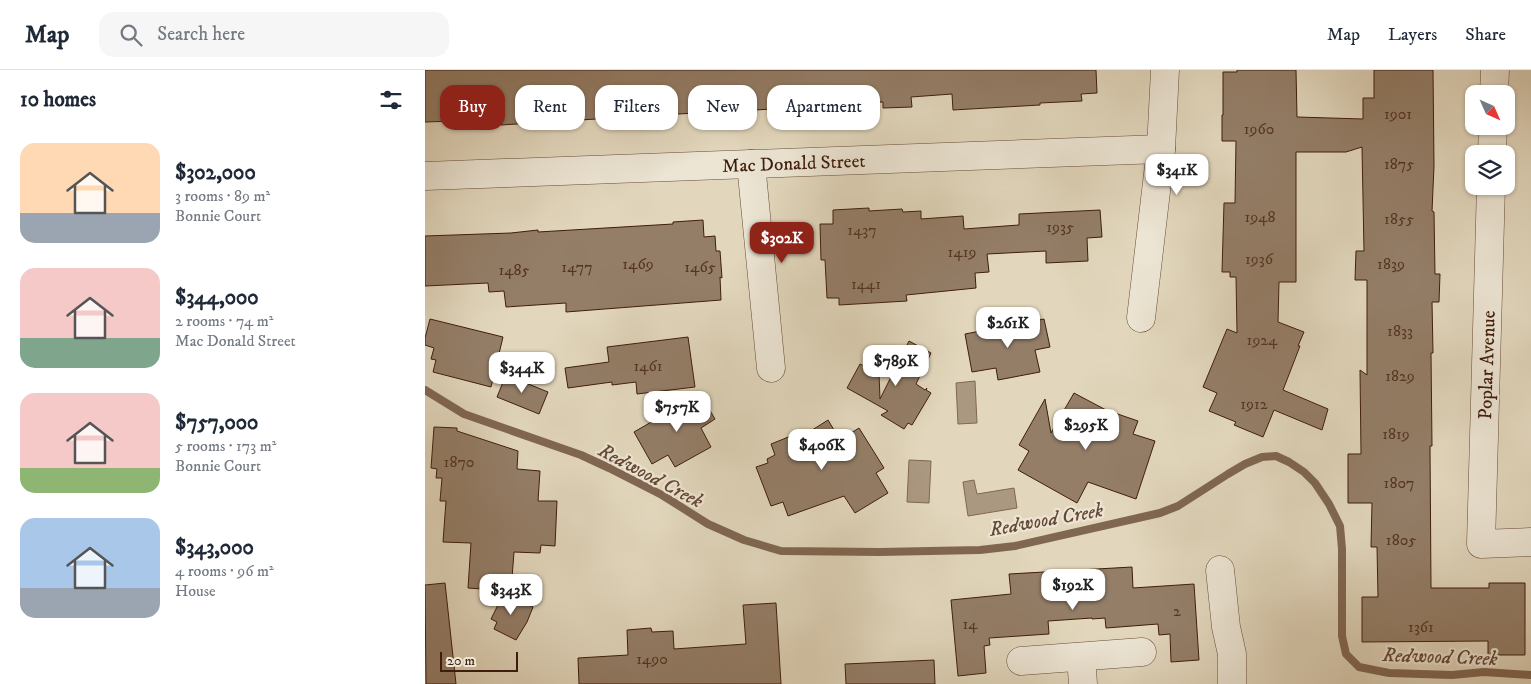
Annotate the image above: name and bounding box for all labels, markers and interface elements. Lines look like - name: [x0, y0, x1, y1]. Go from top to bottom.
- search box: [99, 12, 449, 57]
- text: Map: [25, 20, 69, 50]
- icon: search: [117, 21, 145, 49]
- text: Search here: [157, 23, 245, 46]
- text: Map: [1327, 24, 1360, 46]
- text: Layers: [1388, 24, 1437, 46]
- text: Share: [1465, 24, 1506, 46]
- chip: Buy: [440, 85, 505, 130]
- chip: Rent: [515, 85, 585, 130]
- chip: Filters: [595, 85, 678, 130]
- chip: New: [688, 85, 757, 130]
- chip: Apartment: [767, 85, 880, 130]
- north arrow: [1465, 85, 1515, 135]
- map controls: [1465, 85, 1515, 195]
- icon: filters: [377, 86, 405, 114]
- text: 10 homes: [20, 87, 96, 113]
- house number: 1901: [1384, 104, 1412, 124]
- house number: 1960: [1244, 119, 1274, 139]
- button: layers: [1465, 145, 1515, 195]
- street label: Mac Donald Street: [722, 150, 866, 178]
- pin: $341K: [1142, 154, 1212, 196]
- house number: 1875: [1384, 154, 1414, 174]
- text: $302,000: [175, 160, 256, 186]
- text: $341K: [1156, 160, 1198, 180]
- icon: home: [60, 163, 120, 223]
- text: 3 rooms · 89 m²: [175, 186, 270, 206]
- text: Bonnie Court: [175, 206, 261, 226]
- house number: 1948: [1244, 207, 1276, 227]
- house number: 1855: [1384, 209, 1414, 229]
- house number: 1935: [1046, 217, 1074, 237]
- house number: 1437: [847, 220, 877, 240]
- pin: $302K: [747, 222, 817, 264]
- text: $302K: [761, 228, 803, 248]
- house number: 1419: [948, 242, 976, 262]
- house number: 1936: [1245, 249, 1274, 269]
- house number: 1469: [622, 254, 654, 274]
- house number: 1839: [1377, 254, 1405, 274]
- house number: 1477: [561, 257, 593, 277]
- house number: 1465: [684, 257, 716, 277]
- house number: 1485: [498, 260, 530, 280]
- house number: 1441: [851, 274, 881, 294]
- text: $344,000: [175, 285, 259, 311]
- icon: home: [60, 288, 120, 348]
- pin: $261K: [973, 306, 1043, 349]
- street label: Poplar Avenue: [1474, 310, 1501, 420]
- text: 2 rooms · 74 m²: [175, 311, 273, 331]
- text: $261K: [987, 313, 1029, 333]
- house number: 1833: [1387, 321, 1413, 341]
- house number: 1924: [1247, 330, 1278, 350]
- text: Mac Donald Street: [175, 331, 296, 351]
- pin: $789K: [861, 344, 931, 387]
- text: $789K: [874, 351, 918, 371]
- pin: $344K: [487, 352, 557, 394]
- house number: 1461: [633, 356, 663, 376]
- text: $344K: [500, 358, 544, 378]
- house number: 1829: [1385, 366, 1415, 386]
- pin: $757K: [642, 390, 712, 433]
- house number: 1912: [1240, 394, 1268, 414]
- text: $757K: [655, 397, 699, 417]
- pin: $295K: [1051, 408, 1121, 451]
- text: $757,000: [175, 410, 258, 436]
- icon: home: [60, 413, 120, 473]
- text: $295K: [1064, 415, 1108, 435]
- house number: 1819: [1382, 424, 1410, 444]
- pin: $406K: [787, 428, 857, 471]
- text: $406K: [799, 435, 845, 455]
- text: 5 rooms · 173 m²: [175, 436, 276, 456]
- water label: Redwood Creek: [593, 438, 708, 515]
- house number: 1870: [444, 452, 474, 472]
- text: Bonnie Court: [175, 456, 261, 476]
- house number: 1807: [1384, 473, 1414, 493]
- water label: Redwood Creek: [986, 498, 1106, 543]
- house number: 1805: [1386, 530, 1416, 550]
- text: $343,000: [175, 535, 254, 561]
- icon: home: [60, 538, 120, 598]
- text: 4 rooms · 96 m²: [175, 561, 274, 581]
- pin: $192K: [1038, 568, 1108, 611]
- pin: $343K: [476, 574, 546, 616]
- text: $192K: [1052, 575, 1094, 595]
- text: $343K: [490, 580, 532, 600]
- text: House: [175, 581, 216, 601]
- house number: 2: [1173, 601, 1181, 621]
- house number: 14: [962, 614, 978, 634]
- house number: 1361: [1408, 617, 1434, 637]
- water label: Redwood Creek: [1381, 643, 1499, 672]
- scale bar: [440, 649, 517, 672]
- house number: 1490: [636, 649, 668, 669]
- text: 20 m: [447, 652, 475, 670]

